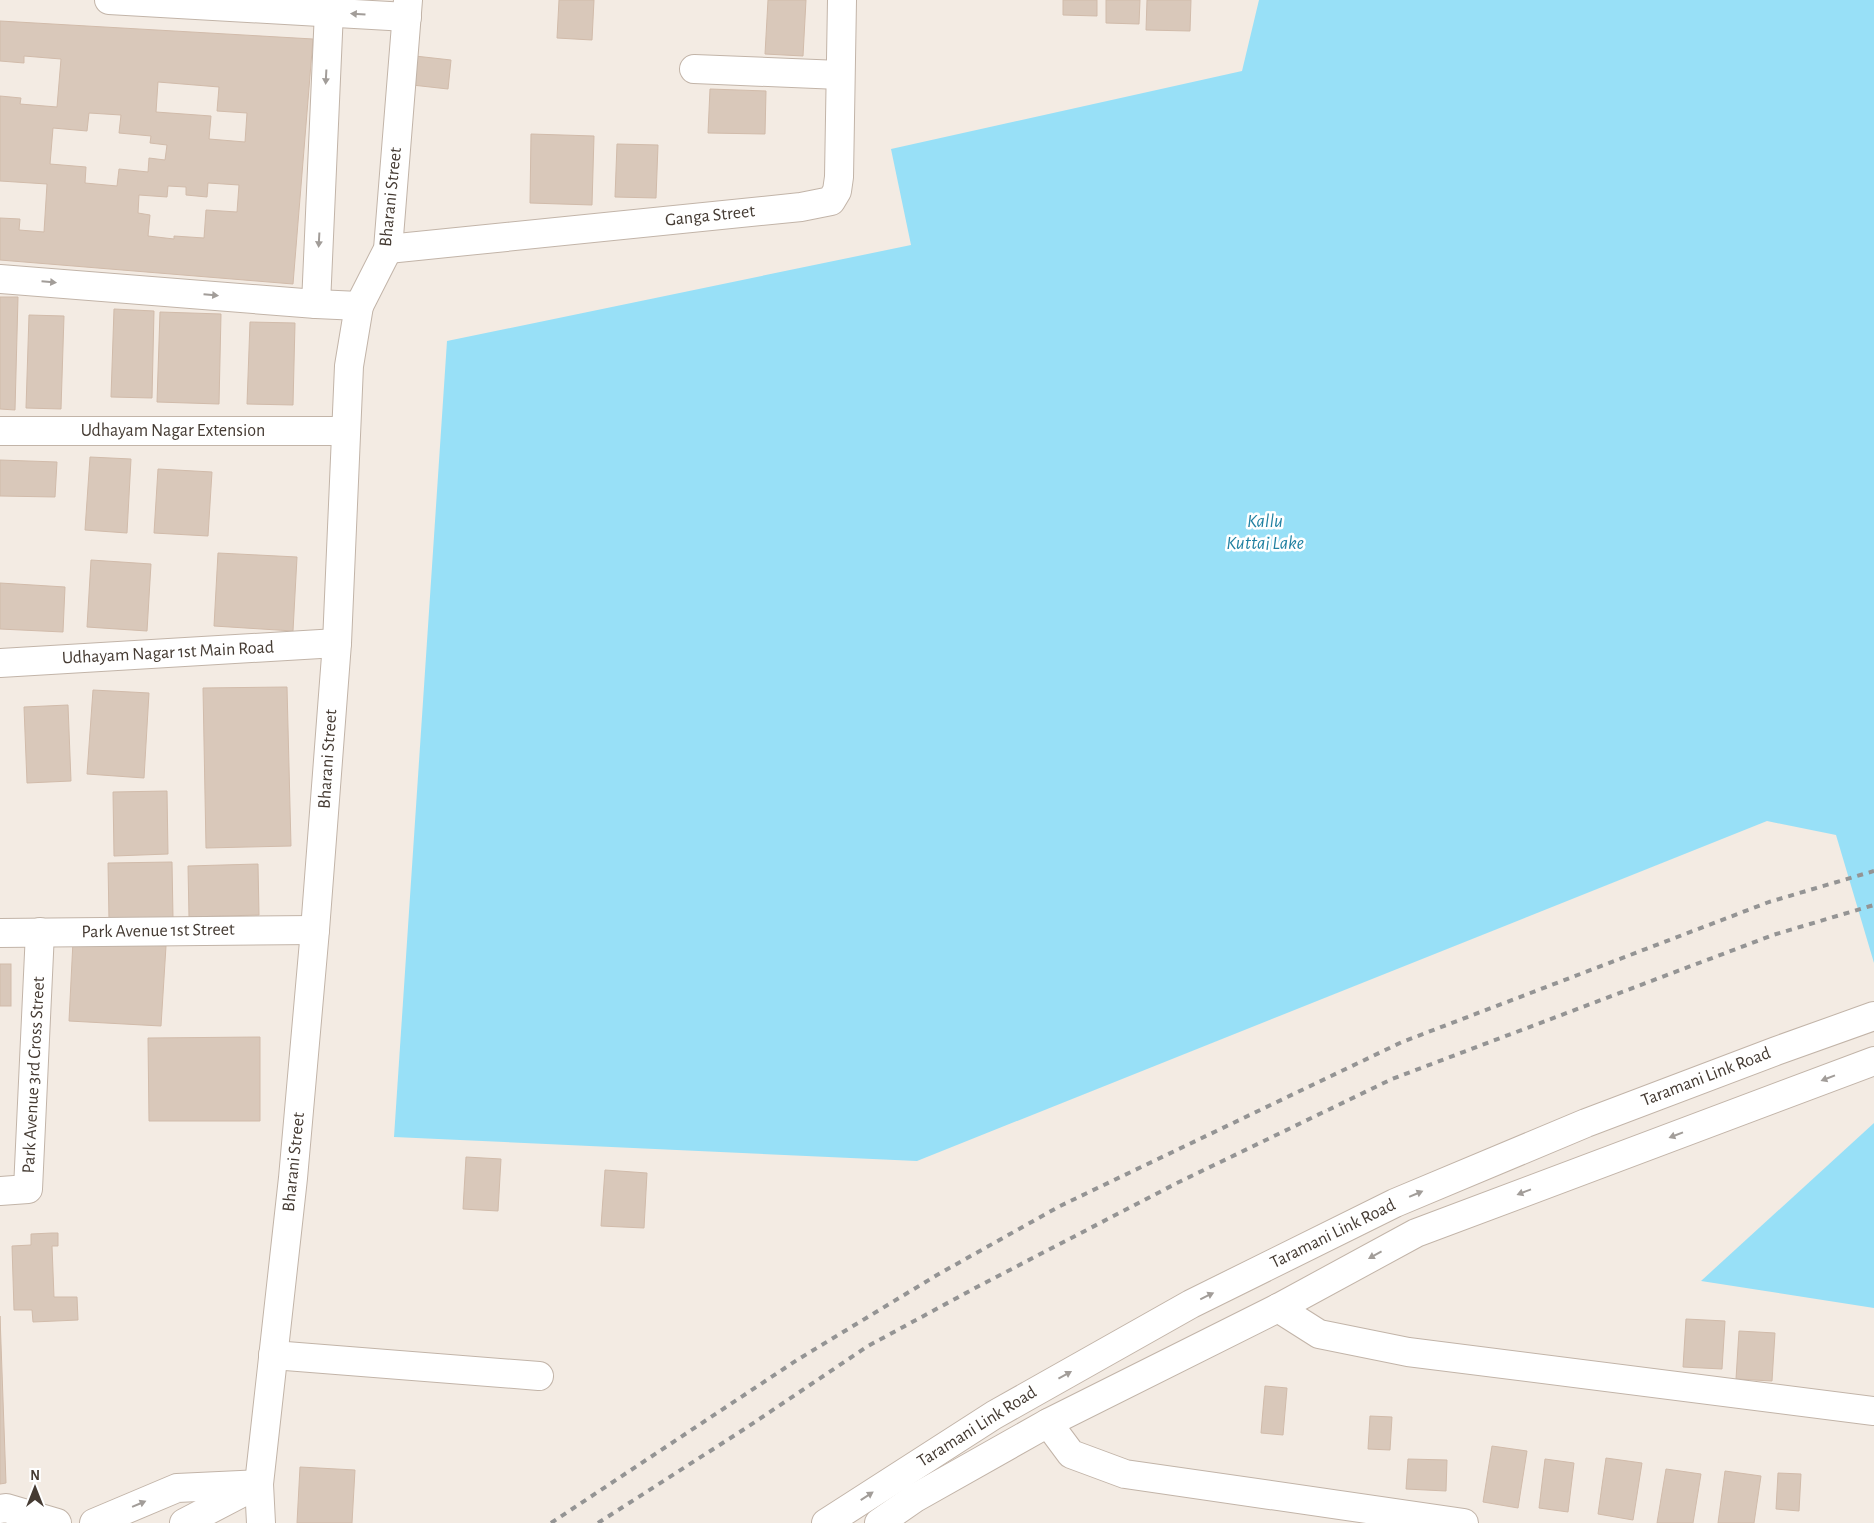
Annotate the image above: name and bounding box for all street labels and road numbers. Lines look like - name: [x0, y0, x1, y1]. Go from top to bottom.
- street label: Bharani Street: [377, 146, 405, 248]
- street label: Ganga Street: [664, 202, 756, 230]
- street label: Udhayam Nagar Extension: [81, 422, 265, 440]
- street label: Udhayam Nagar 1st Main Road: [61, 638, 275, 668]
- street label: Bharani Street: [316, 708, 340, 809]
- street label: Park Avenue 1st Street: [81, 921, 235, 941]
- street label: Park Avenue 3rd Cross Street: [20, 976, 48, 1174]
- street label: Taramani Link Road: [1639, 1044, 1773, 1110]
- street label: Bharani Street: [280, 1111, 308, 1213]
- street label: Taramani Link Road: [1268, 1196, 1398, 1272]
- street label: Taramani Link Road: [914, 1383, 1040, 1471]

